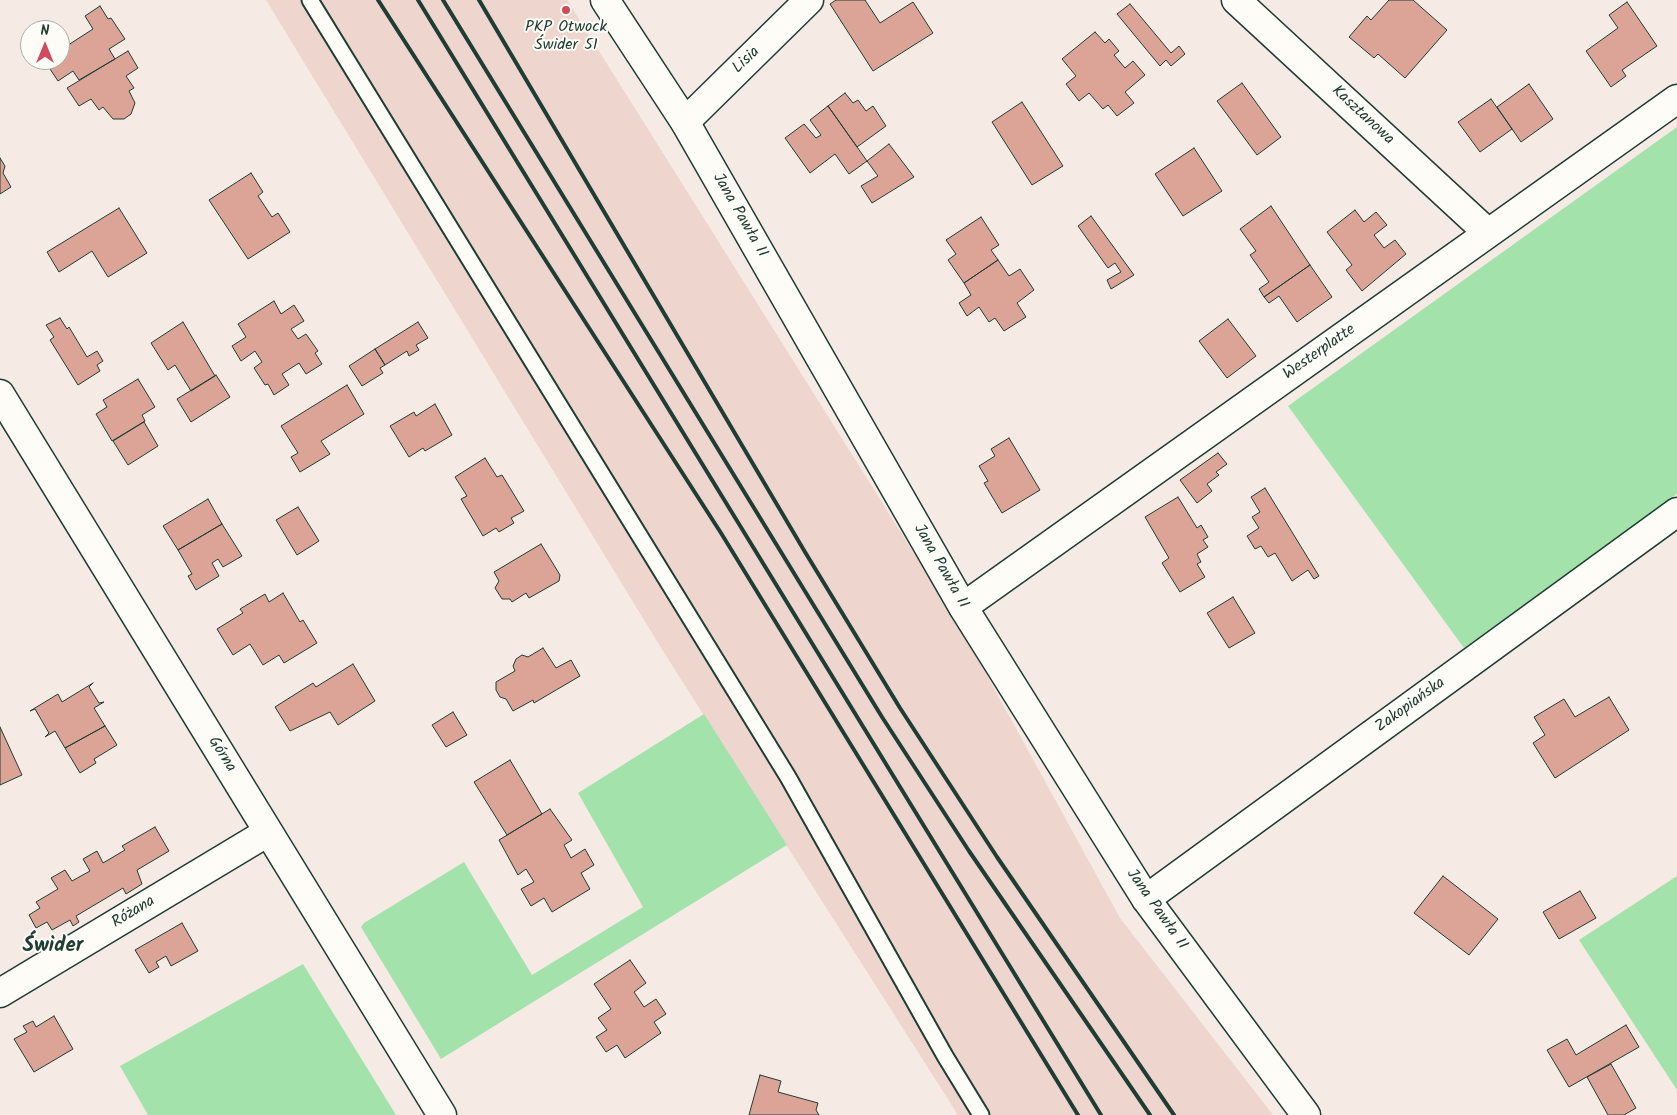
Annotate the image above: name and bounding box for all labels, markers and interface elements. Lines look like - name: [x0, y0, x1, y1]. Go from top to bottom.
- marker: PKP Otwock Świder 51: [560, 4, 572, 16]
- place label: PKP Otwock Świder 51: [525, 18, 607, 56]
- north arrow: [20, 20, 70, 70]
- text: N: [41, 20, 49, 42]
- street label: Lisia: [729, 43, 765, 79]
- street label: Kasztanowa: [1327, 82, 1397, 150]
- street label: Jana Pawła II: [707, 170, 771, 262]
- street label: Westerplatte: [1280, 321, 1360, 385]
- street label: Jana Pawła II: [908, 521, 972, 613]
- street label: Zakopiańska: [1372, 674, 1450, 738]
- street label: Górna: [203, 734, 239, 776]
- street label: Jana Pawła II: [1121, 866, 1191, 954]
- street label: Różana: [109, 893, 159, 933]
- district label: Świder: [23, 934, 83, 960]

